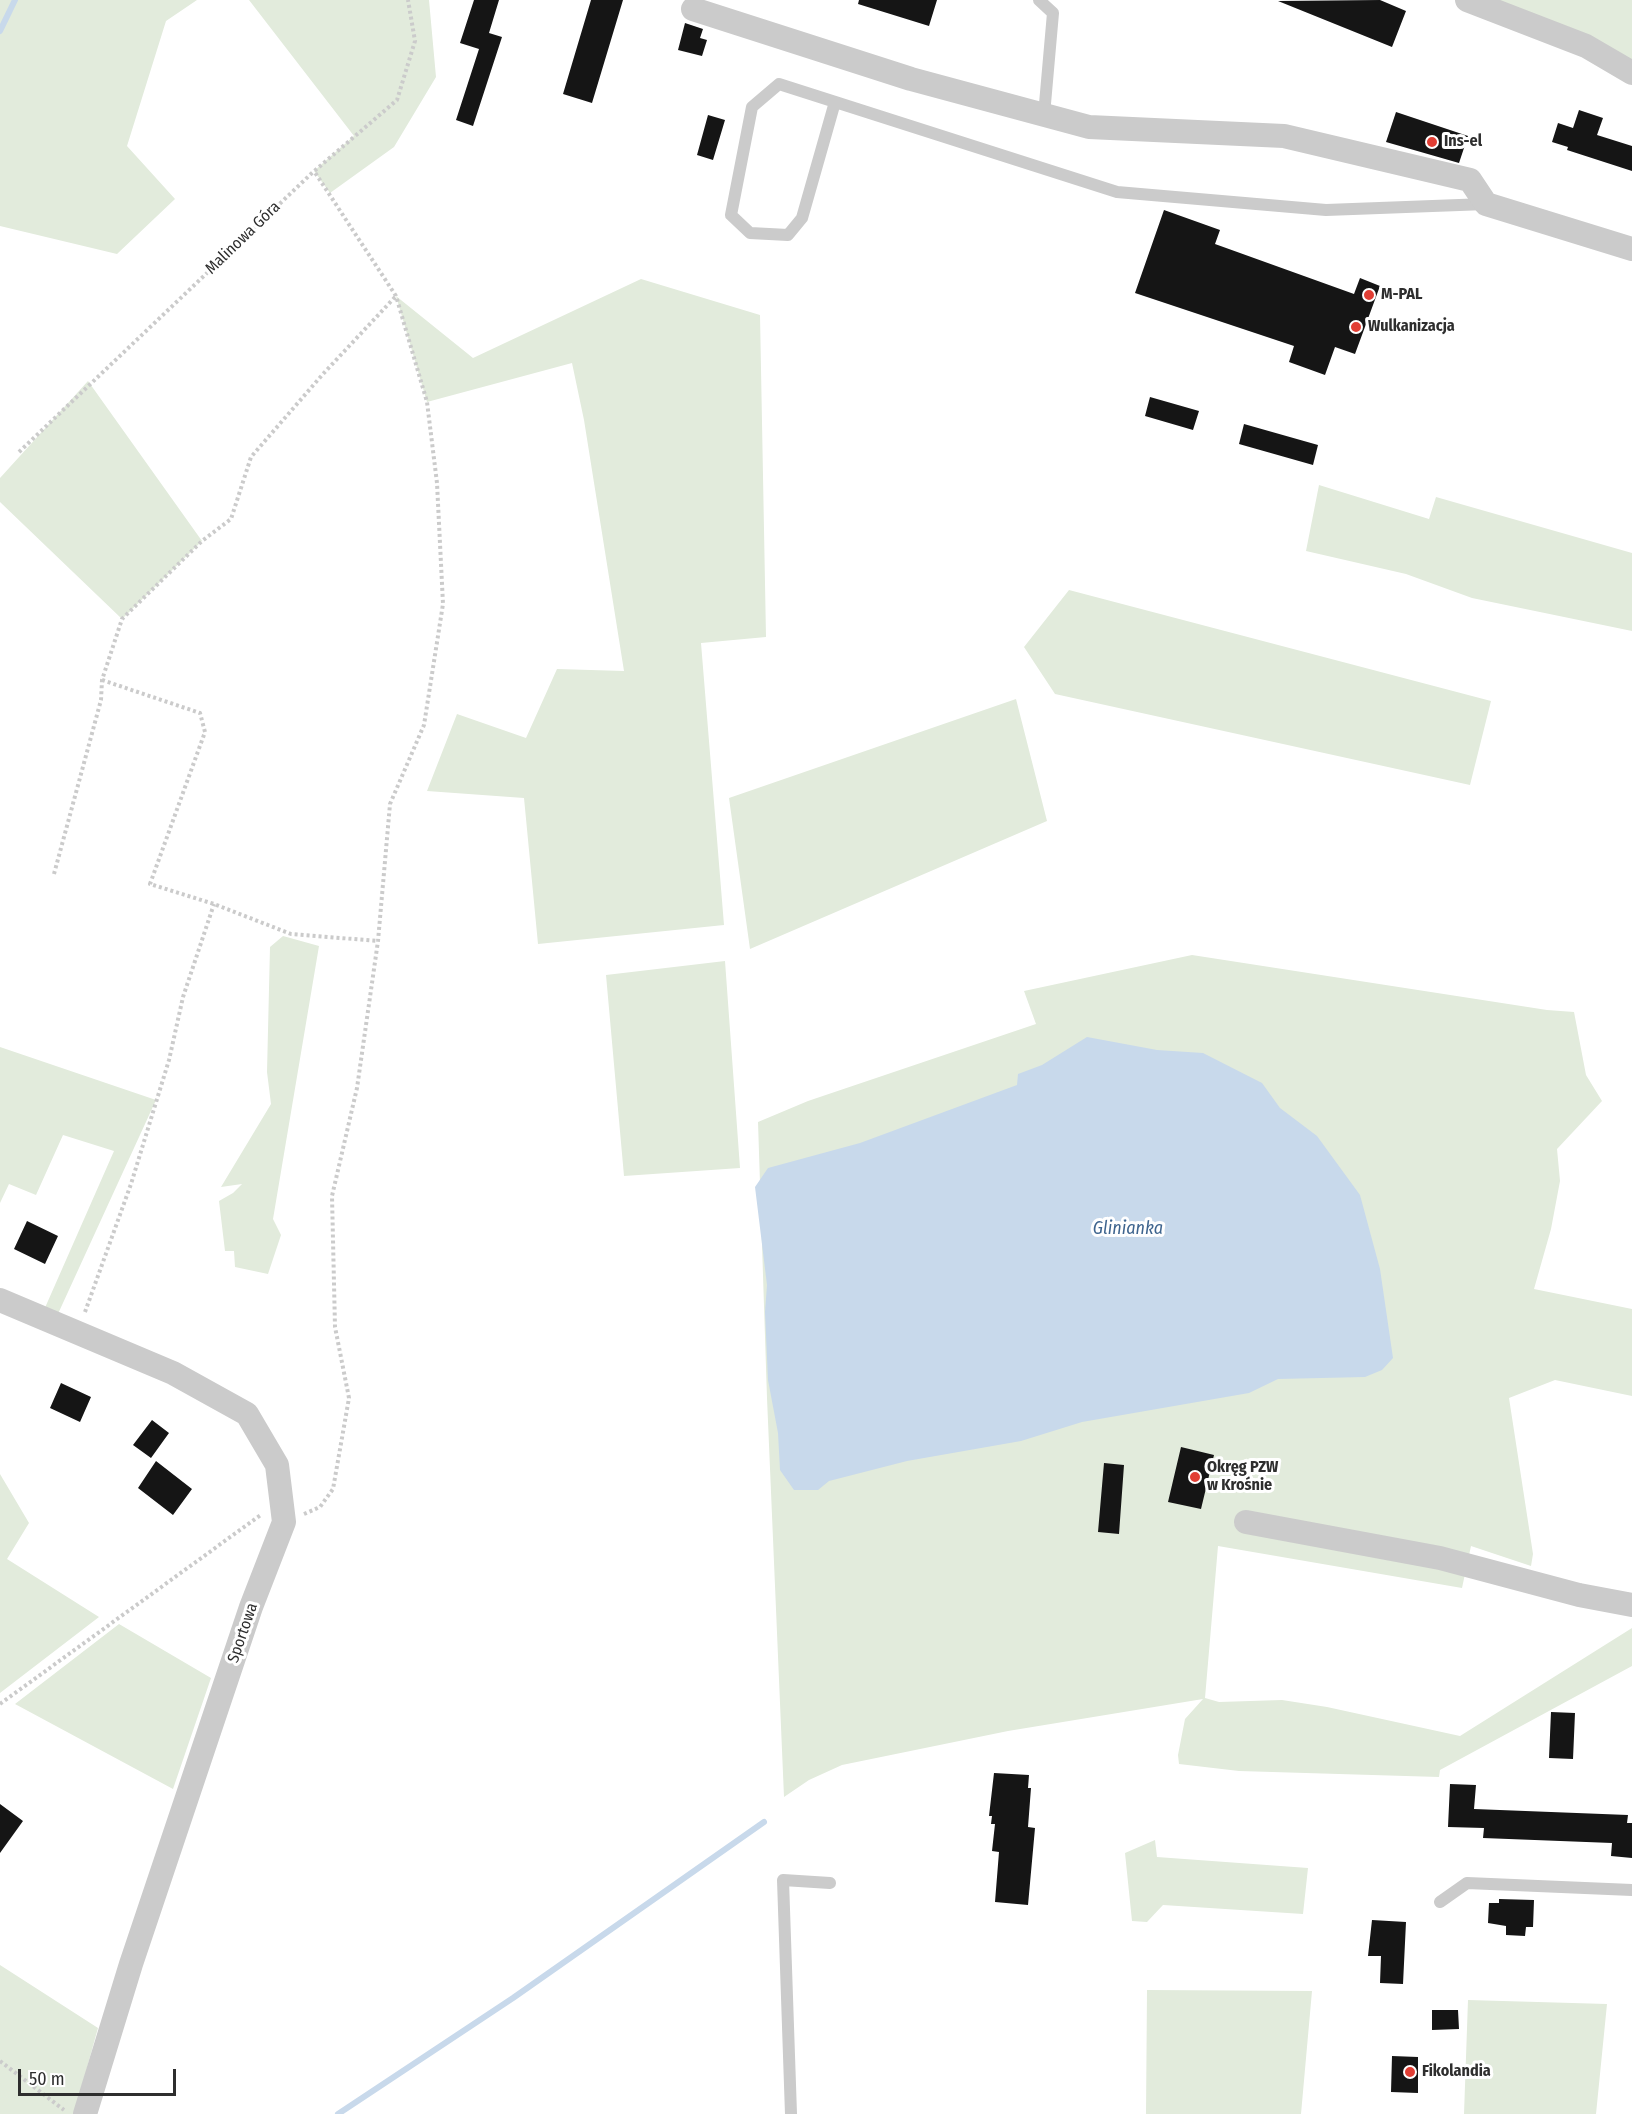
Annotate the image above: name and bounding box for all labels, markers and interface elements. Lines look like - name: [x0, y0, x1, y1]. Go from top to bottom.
- place label: Ins-el: [1444, 132, 1482, 152]
- marker: Ins-el: [1425, 135, 1439, 149]
- street label: Malinowa Góra: [202, 198, 284, 278]
- place label: M-PAL: [1381, 285, 1422, 305]
- marker: M-PAL: [1362, 288, 1376, 302]
- place label: Wulkanizacja: [1368, 317, 1455, 337]
- marker: Wulkanizacja: [1349, 320, 1363, 334]
- water label: Glinianka: [1093, 1218, 1163, 1240]
- place label: Okręg PZW w Krośnie: [1207, 1458, 1278, 1496]
- marker: Okręg PZW w Krośnie: [1188, 1470, 1202, 1484]
- street label: Sportowa: [224, 1601, 262, 1665]
- scale bar: [21, 2057, 178, 2095]
- place label: Fikolandia: [1422, 2062, 1491, 2082]
- marker: Fikolandia: [1403, 2065, 1417, 2079]
- text: 50 m: [29, 2068, 65, 2090]

